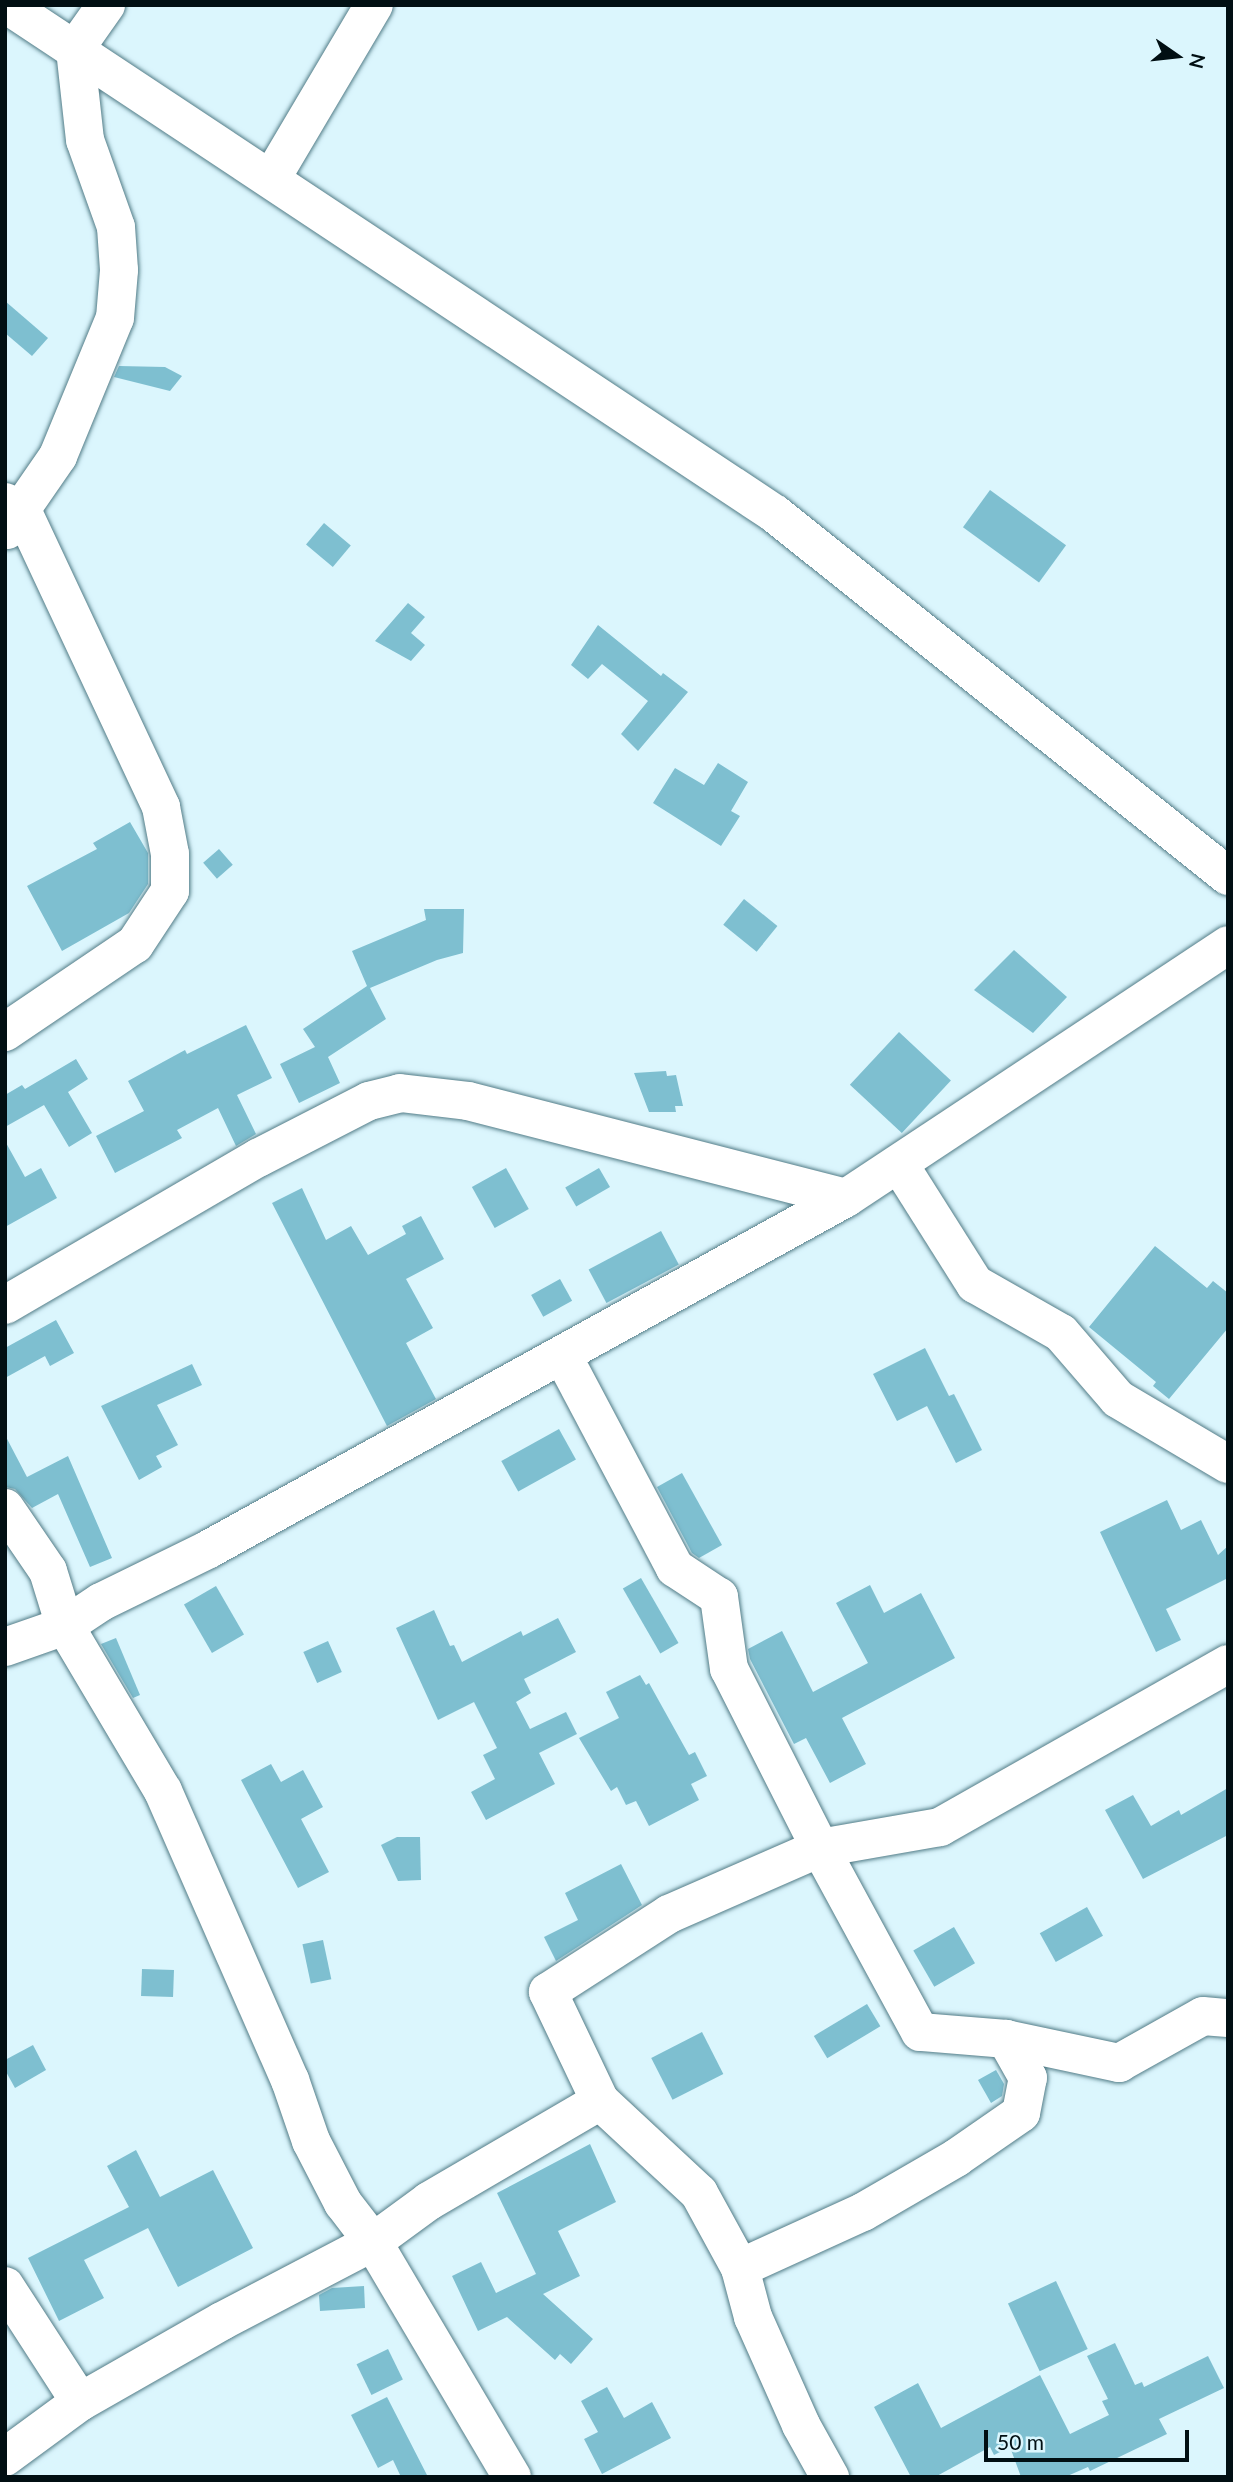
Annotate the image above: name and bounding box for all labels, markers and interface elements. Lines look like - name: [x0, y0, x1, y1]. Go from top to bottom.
- north arrow: [1142, 21, 1212, 91]
- text: N: [1185, 51, 1211, 71]
- scale bar: [988, 2416, 1193, 2460]
- text: 50 m: [997, 2429, 1044, 2454]

